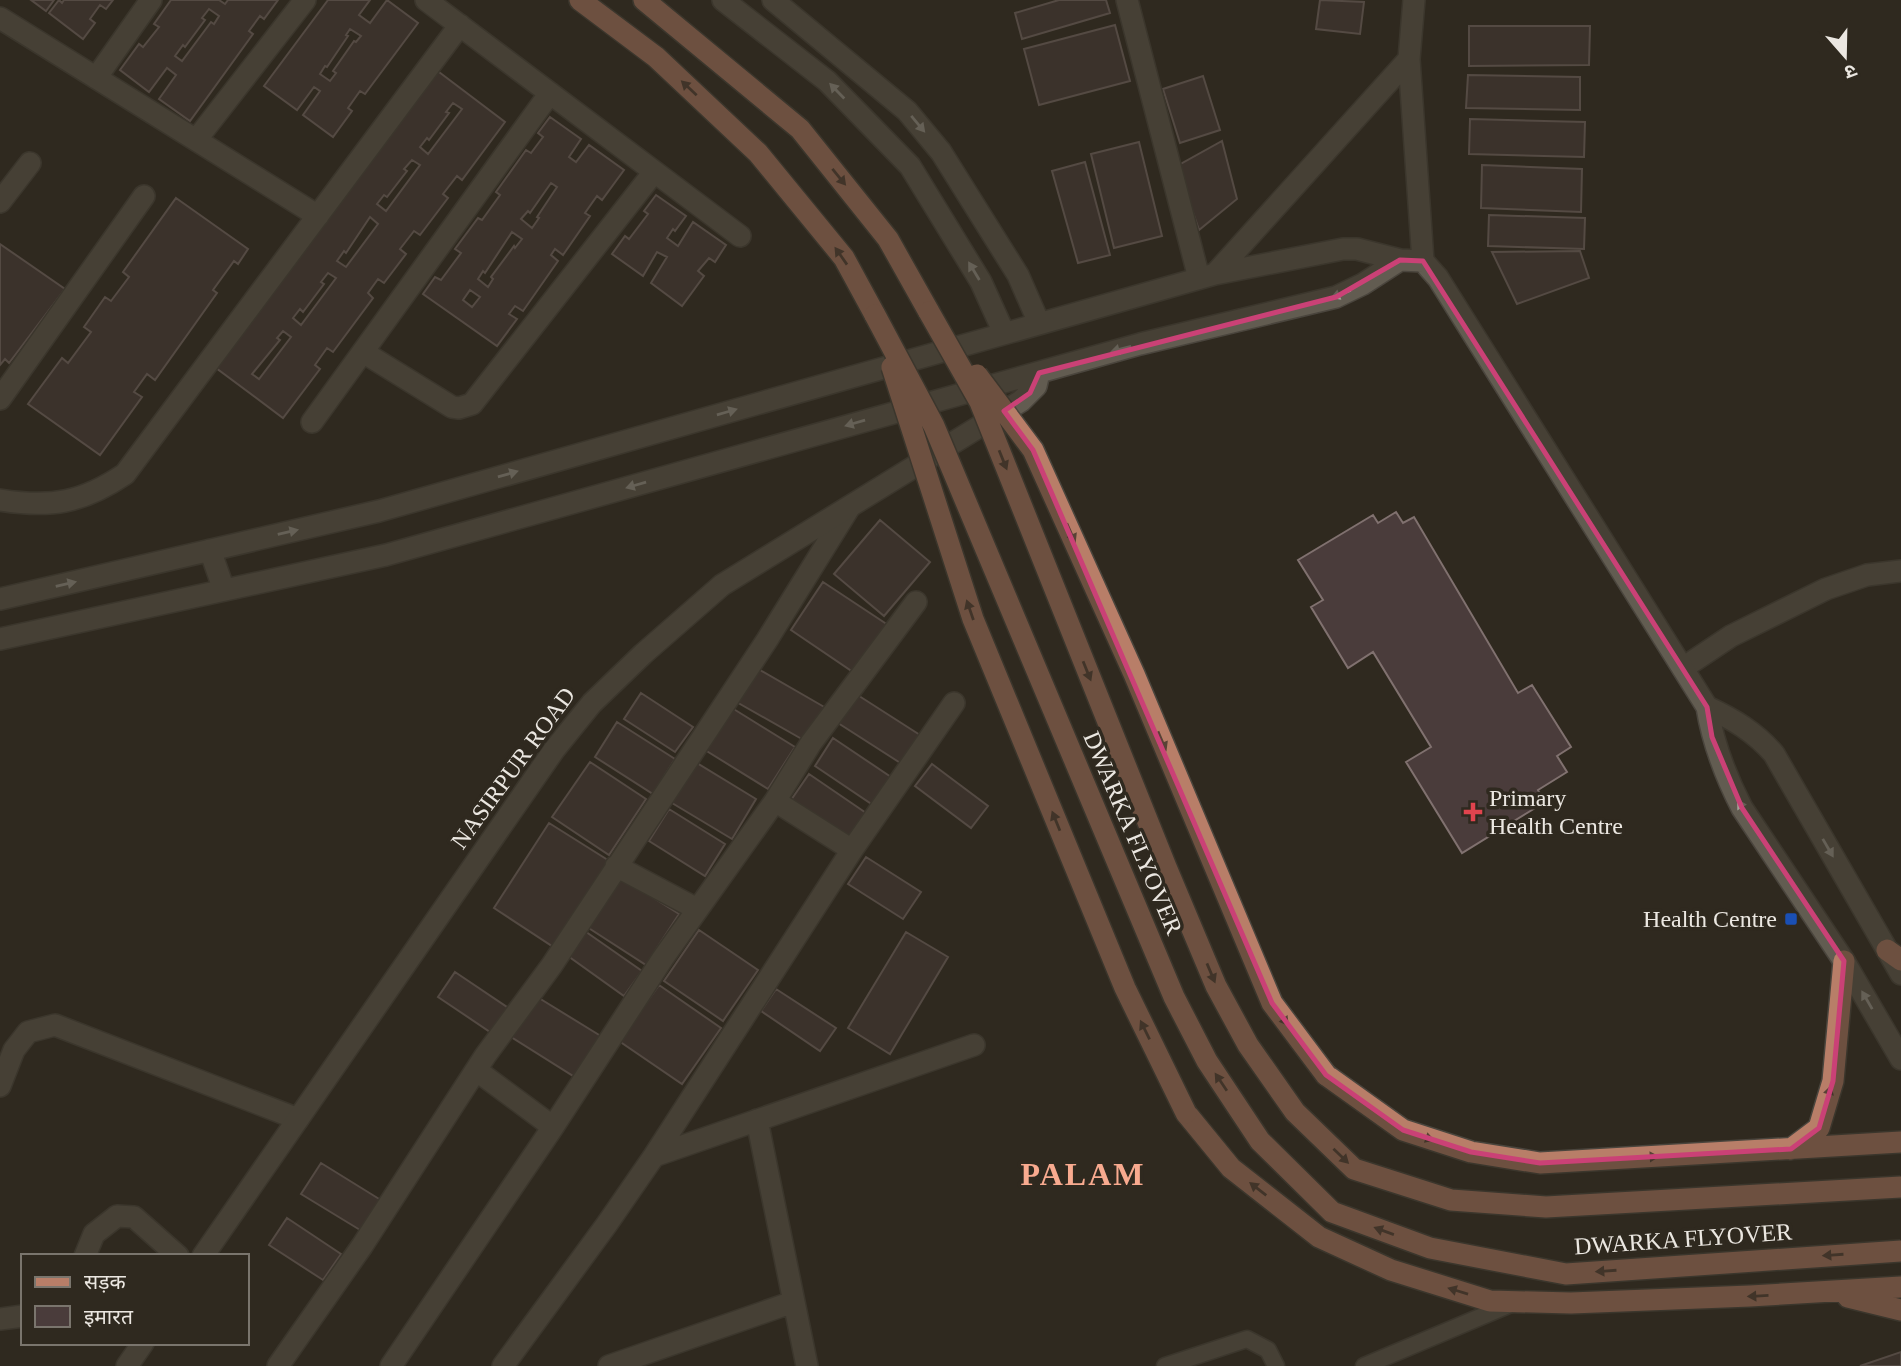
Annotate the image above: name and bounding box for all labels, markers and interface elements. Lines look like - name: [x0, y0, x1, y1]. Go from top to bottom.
- north arrow: [1810, 21, 1880, 91]
- text: उ: [1841, 60, 1859, 84]
- one-way arrow: [681, 81, 698, 97]
- one-way arrow: [829, 83, 846, 100]
- one-way arrow: [910, 116, 925, 133]
- one-way arrow: [831, 168, 846, 186]
- one-way arrow: [834, 247, 848, 265]
- one-way arrow: [968, 262, 981, 281]
- one-way arrow: [1331, 289, 1352, 300]
- one-way arrow: [1110, 344, 1132, 355]
- one-way arrow: [716, 406, 737, 416]
- one-way arrow: [844, 419, 865, 429]
- one-way arrow: [998, 450, 1009, 471]
- one-way arrow: [497, 468, 519, 479]
- one-way arrow: [624, 480, 646, 491]
- one-way arrow: [1065, 523, 1077, 543]
- one-way arrow: [277, 526, 299, 537]
- one-way arrow: [56, 578, 78, 589]
- one-way arrow: [965, 599, 975, 620]
- one-way arrow: [1082, 661, 1093, 682]
- street label: NASIRPUR ROAD: [446, 682, 580, 854]
- street label: DWARKA FLYOVER: [1078, 727, 1188, 939]
- one-way arrow: [1156, 731, 1168, 751]
- place label: Primary Health Centre: [1489, 785, 1623, 839]
- one-way arrow: [1737, 800, 1750, 819]
- marker: Primary Health Centre: [1463, 802, 1483, 822]
- one-way arrow: [1050, 810, 1061, 831]
- one-way arrow: [1822, 838, 1834, 857]
- place label: Health Centre: [1643, 906, 1777, 932]
- marker: Health Centre: [1783, 911, 1799, 927]
- one-way arrow: [1205, 962, 1216, 983]
- one-way arrow: [1861, 991, 1873, 1010]
- one-way arrow: [1275, 1007, 1289, 1026]
- one-way arrow: [1140, 1020, 1151, 1040]
- one-way arrow: [1214, 1073, 1228, 1091]
- one-way arrow: [1824, 1085, 1834, 1106]
- one-way arrow: [1414, 1132, 1435, 1142]
- one-way arrow: [1332, 1148, 1349, 1164]
- one-way arrow: [1637, 1151, 1659, 1162]
- district label: PALAM: [1021, 1156, 1145, 1192]
- one-way arrow: [1249, 1182, 1266, 1197]
- street label: DWARKA FLYOVER: [1573, 1218, 1793, 1260]
- one-way arrow: [1373, 1226, 1394, 1237]
- one-way arrow: [1822, 1250, 1844, 1261]
- legend: [21, 1254, 248, 1345]
- one-way arrow: [1595, 1266, 1617, 1277]
- text: सड़क: [84, 1270, 126, 1294]
- one-way arrow: [1448, 1285, 1469, 1295]
- one-way arrow: [1746, 1290, 1768, 1301]
- text: इमारत: [84, 1305, 134, 1329]

